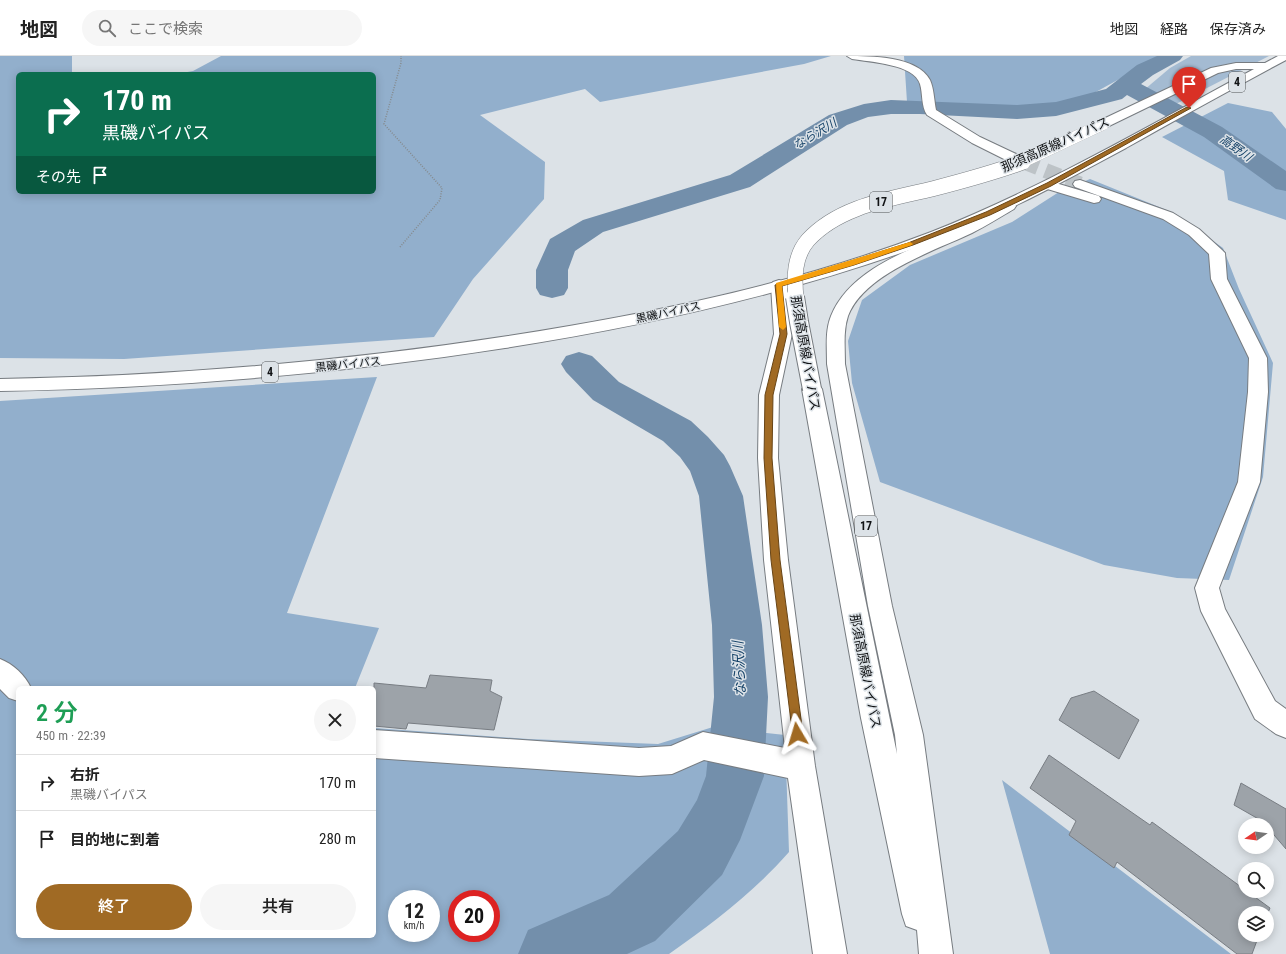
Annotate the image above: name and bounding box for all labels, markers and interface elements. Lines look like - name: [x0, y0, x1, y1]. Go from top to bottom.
- search box: [82, 10, 362, 46]
- icon: search: [96, 17, 118, 39]
- text: 地図: [20, 18, 58, 41]
- text: ここで検索: [128, 20, 203, 38]
- text: 地図: [1110, 21, 1138, 37]
- text: 経路: [1160, 21, 1188, 37]
- text: 保存済み: [1210, 21, 1266, 37]
- pin: [1172, 67, 1206, 108]
- road number: 4: [1229, 72, 1245, 92]
- icon: arrive: [1178, 73, 1200, 95]
- text: 170 m: [102, 84, 172, 117]
- icon: right: [36, 88, 88, 140]
- street label: 那須高原線バイパス: [999, 114, 1112, 175]
- water label: なら沢川: [791, 115, 841, 152]
- text: 黒磯バイパス: [102, 122, 210, 143]
- water label: 高野川: [1217, 132, 1256, 165]
- icon: arrive: [89, 164, 111, 186]
- text: その先: [36, 168, 81, 186]
- road number: 17: [870, 192, 892, 212]
- street label: 那須高原線バイパス: [788, 294, 823, 412]
- street label: 黒磯バイパス: [635, 299, 702, 326]
- street label: 黒磯バイパス: [315, 355, 381, 374]
- road number: 4: [262, 362, 278, 382]
- road number: 17: [855, 516, 877, 536]
- street label: 那須高原線バイパス: [847, 612, 884, 730]
- water label: なら沢川: [729, 639, 748, 697]
- text: 2 分: [36, 699, 78, 727]
- button: close: [314, 699, 356, 741]
- position arrow: [776, 713, 818, 755]
- text: 450 m · 22:39: [36, 728, 106, 743]
- text: 右折: [70, 766, 100, 784]
- icon: right: [36, 772, 58, 794]
- text: 170 m: [319, 774, 356, 792]
- text: 黒磯バイパス: [70, 787, 148, 802]
- north arrow: [1238, 818, 1274, 854]
- map controls: [1238, 818, 1274, 942]
- icon: arrive: [36, 828, 58, 850]
- text: 280 m: [319, 830, 356, 848]
- text: 目的地に到着: [70, 831, 160, 849]
- button: search: [1238, 862, 1274, 898]
- button: 終了: [36, 884, 192, 930]
- button: 共有: [200, 884, 356, 930]
- speed limit sign: 20: [448, 890, 500, 942]
- text: 12: [404, 899, 424, 923]
- button: layers: [1238, 906, 1274, 942]
- text: km/h: [404, 920, 424, 931]

